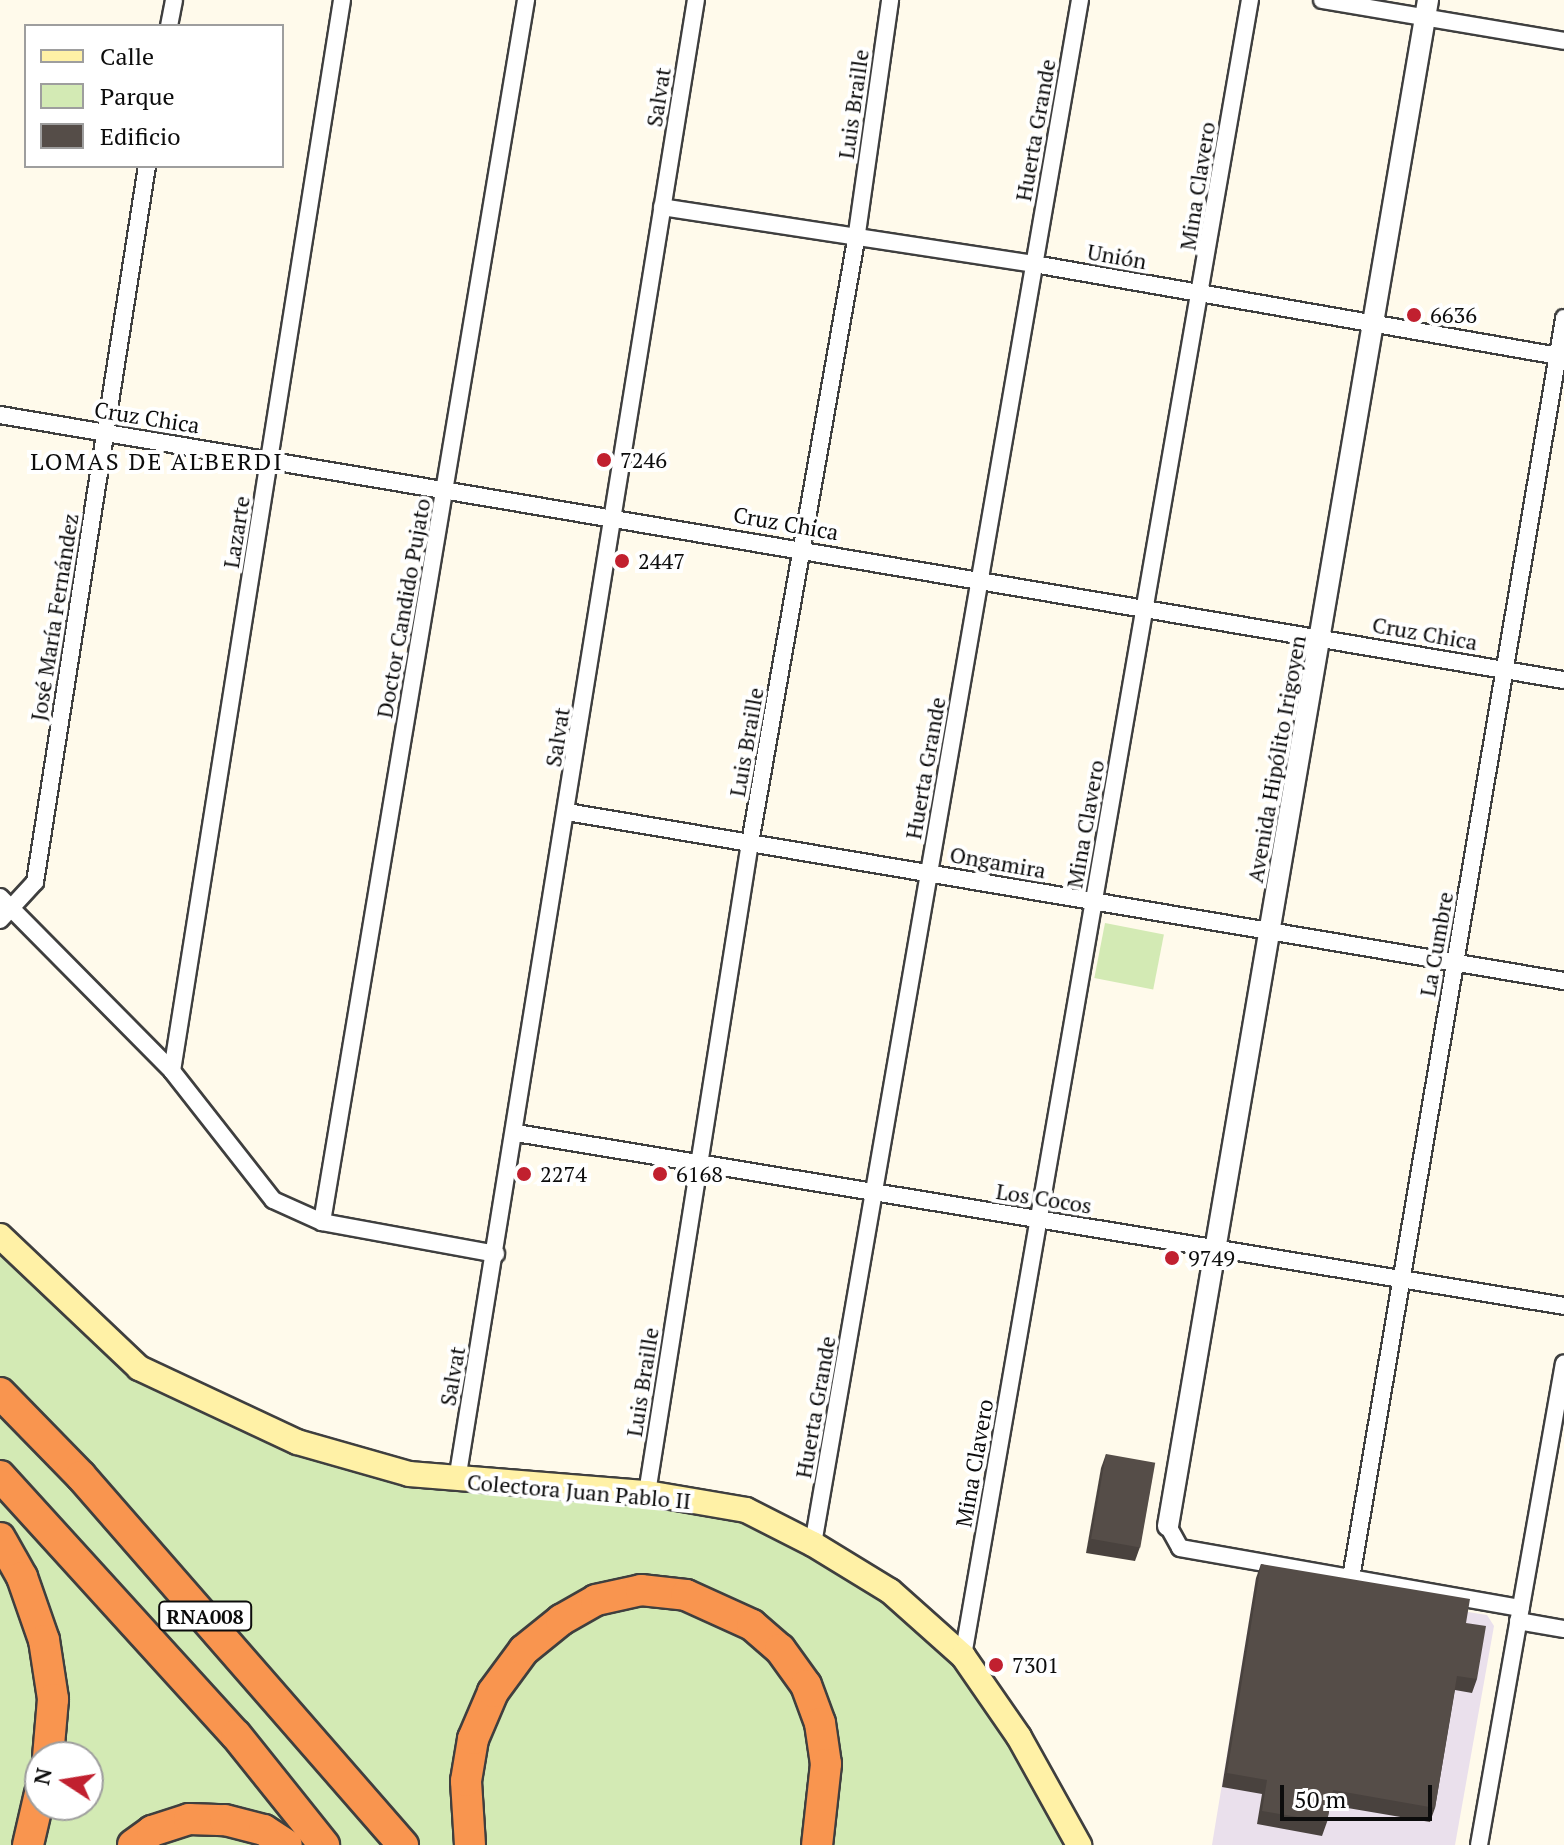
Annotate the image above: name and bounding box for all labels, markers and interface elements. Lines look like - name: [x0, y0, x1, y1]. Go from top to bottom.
- legend: [24, 24, 284, 168]
- text: Calle: [100, 40, 154, 72]
- street label: Luis Braille: [832, 48, 874, 160]
- street label: Huerta Grande: [1010, 57, 1060, 203]
- street label: Salvat: [640, 65, 676, 129]
- text: Parque: [100, 80, 175, 112]
- text: Edificio: [100, 120, 181, 152]
- street label: Mina Clavero: [1174, 120, 1220, 252]
- street label: Unión: [1085, 238, 1149, 274]
- place label: 6636: [1430, 302, 1477, 328]
- marker: 6636: [1405, 306, 1423, 324]
- street label: Cruz Chica: [92, 396, 202, 438]
- place label: 7246: [620, 447, 667, 473]
- district label: LOMAS DE ALBERDI: [30, 448, 284, 476]
- marker: 7246: [595, 451, 613, 469]
- street label: Lazarte: [217, 494, 255, 570]
- street label: Doctor Candido Pujato: [371, 496, 435, 720]
- street label: Cruz Chica: [731, 501, 841, 545]
- street label: José María Fernández: [25, 511, 83, 723]
- place label: 2447: [638, 548, 685, 574]
- marker: 2447: [613, 552, 631, 570]
- street label: Cruz Chica: [1370, 611, 1480, 655]
- street label: Avenida Hipólito Irigoyen: [1241, 633, 1311, 885]
- street label: Luis Braille: [723, 685, 769, 799]
- street label: Huerta Grande: [900, 695, 950, 841]
- street label: Salvat: [539, 705, 575, 769]
- street label: Mina Clavero: [1061, 758, 1109, 890]
- street label: Ongamira: [948, 841, 1048, 883]
- street label: La Cumbre: [1414, 890, 1458, 998]
- place label: 2274: [540, 1161, 587, 1187]
- place label: 6168: [676, 1161, 723, 1187]
- marker: 2274: [515, 1165, 533, 1183]
- marker: 6168: [651, 1165, 669, 1183]
- street label: Los Cocos: [994, 1177, 1094, 1219]
- place label: 9749: [1188, 1245, 1235, 1271]
- marker: 9749: [1163, 1249, 1181, 1267]
- street label: Luis Braille: [620, 1326, 664, 1438]
- street label: Huerta Grande: [790, 1334, 840, 1480]
- street label: Salvat: [434, 1344, 470, 1408]
- street label: Mina Clavero: [950, 1397, 998, 1529]
- street label: Colectora Juan Pablo II: [466, 1468, 692, 1514]
- road number: RNA008: [157, 1600, 253, 1632]
- place label: 7301: [1012, 1652, 1059, 1678]
- marker: 7301: [987, 1656, 1005, 1674]
- north arrow: [24, 1741, 104, 1821]
- text: N: [26, 1765, 58, 1787]
- scale bar: [1284, 1769, 1436, 1819]
- text: 50 m: [1294, 1783, 1346, 1815]

